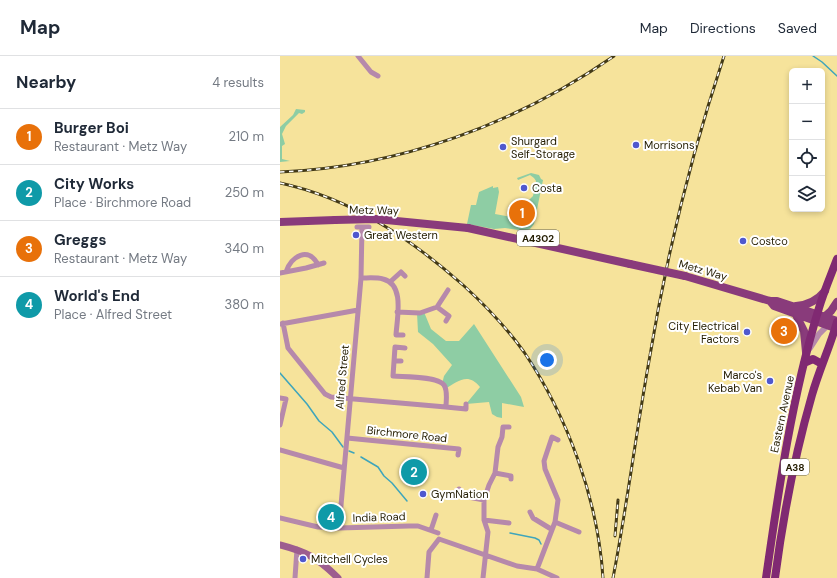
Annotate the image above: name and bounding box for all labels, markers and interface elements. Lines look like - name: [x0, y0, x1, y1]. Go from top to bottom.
- text: Map: [20, 15, 60, 40]
- text: Map: [640, 19, 668, 37]
- text: Directions: [690, 19, 756, 37]
- text: Saved: [778, 19, 817, 37]
- map controls: [789, 68, 825, 212]
- button: +: [789, 68, 825, 104]
- text: Nearby: [16, 71, 76, 93]
- text: 4 results: [212, 74, 264, 91]
- button: −: [789, 104, 825, 140]
- text: Burger Boi: [54, 118, 129, 138]
- text: 1: [27, 128, 31, 145]
- text: 210 m: [229, 128, 264, 145]
- place label: Shurgard Self-Storage: [511, 134, 575, 161]
- text: Restaurant · Metz Way: [54, 138, 187, 155]
- place label: Morrisons: [644, 138, 694, 152]
- marker: Morrisons: [631, 140, 641, 150]
- button: locate: [789, 140, 825, 176]
- marker: Shurgard Self-Storage: [498, 142, 508, 152]
- text: City Works: [54, 174, 134, 194]
- button: layers: [789, 176, 825, 212]
- place label: Costa: [532, 181, 562, 195]
- marker: Costa: [519, 183, 529, 193]
- text: 2: [25, 184, 33, 201]
- text: 250 m: [225, 184, 264, 201]
- text: Place · Birchmore Road: [54, 194, 191, 211]
- pin: 1: [509, 198, 535, 228]
- street label: Metz Way: [349, 203, 399, 217]
- place label: Great Western: [364, 228, 438, 242]
- text: Greggs: [54, 230, 106, 250]
- marker: Great Western: [351, 230, 361, 240]
- road number: A4302: [517, 230, 559, 246]
- place label: Costco: [751, 234, 788, 248]
- marker: Costco: [738, 236, 748, 246]
- text: 3: [25, 240, 33, 257]
- text: 340 m: [224, 240, 264, 257]
- text: Restaurant · Metz Way: [54, 250, 187, 267]
- street label: Metz Way: [677, 256, 729, 284]
- text: World's End: [54, 286, 140, 306]
- text: 4: [25, 296, 33, 313]
- text: 380 m: [224, 296, 264, 313]
- text: Place · Alfred Street: [54, 306, 172, 323]
- pin: 3: [771, 316, 797, 346]
- place label: City Electrical Factors: [668, 319, 739, 346]
- marker: City Electrical Factors: [742, 327, 752, 337]
- street label: Alfred Street: [332, 344, 352, 410]
- your location: [537, 350, 557, 370]
- place label: Marco's Kebab Van: [708, 368, 762, 395]
- street label: Eastern Avenue: [767, 374, 797, 454]
- marker: Marco's Kebab Van: [765, 376, 775, 386]
- street label: Birchmore Road: [366, 423, 448, 445]
- pin: 2: [401, 457, 427, 487]
- road number: A38: [781, 459, 809, 475]
- place label: GymNation: [431, 487, 488, 501]
- marker: GymNation: [418, 489, 428, 499]
- pin: 4: [318, 502, 344, 532]
- street label: India Road: [352, 509, 406, 525]
- place label: Mitchell Cycles: [311, 552, 388, 566]
- marker: Mitchell Cycles: [298, 554, 308, 564]

